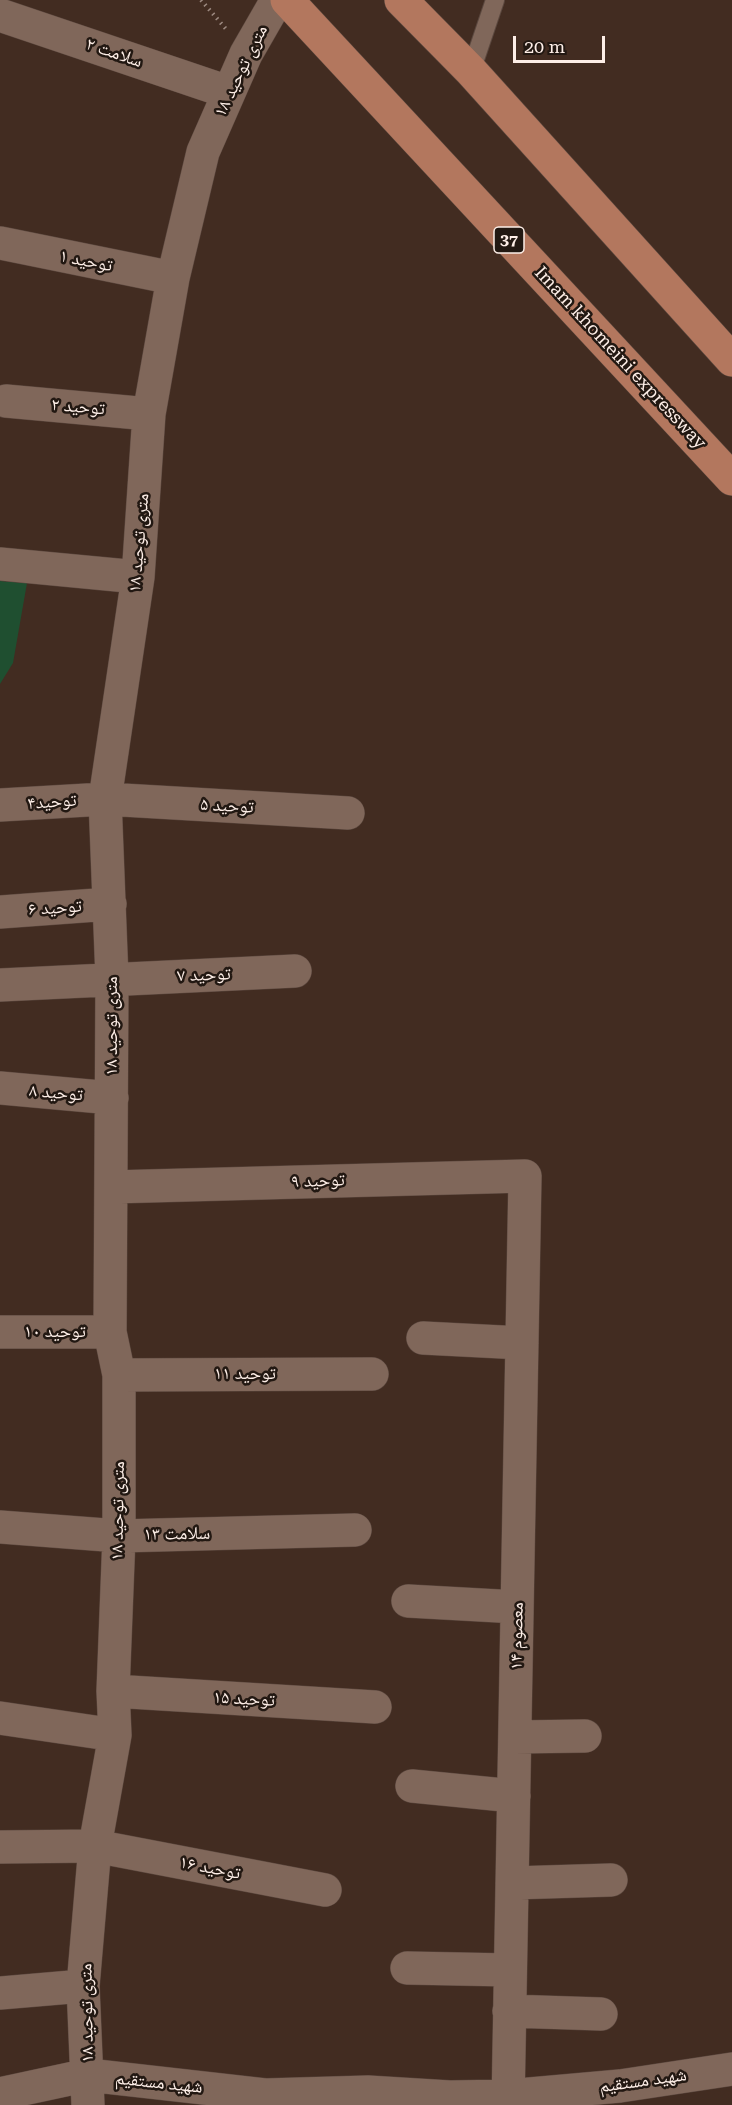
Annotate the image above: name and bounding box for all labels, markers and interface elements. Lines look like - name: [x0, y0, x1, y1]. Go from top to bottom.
- street label: ۱۸ متری توحید: [210, 22, 272, 120]
- scale bar: [516, 24, 608, 62]
- street label: سلامت ۲: [83, 33, 145, 73]
- text: 20 m: [524, 36, 565, 57]
- road number: 37: [494, 227, 524, 253]
- street label: توحید ۱: [58, 245, 114, 277]
- street label: Imam khomeini expressway: [530, 262, 710, 454]
- street label: توحید ۲: [50, 394, 106, 420]
- street label: ۱۸ متری توحید: [124, 493, 154, 593]
- street label: توحید۴: [27, 790, 77, 814]
- street label: توحید ۵: [200, 794, 254, 818]
- street label: توحید ۶: [27, 895, 83, 921]
- street label: توحید ۷: [177, 963, 231, 987]
- street label: ۱۸ متری توحید: [101, 976, 123, 1076]
- street label: توحید ۸: [28, 1080, 84, 1106]
- street label: توحید ۹: [291, 1169, 345, 1193]
- street label: توحید ۱۰: [24, 1321, 86, 1343]
- street label: توحید ۱۱: [214, 1363, 276, 1385]
- street label: ۱۸ متری توحید: [106, 1461, 130, 1561]
- street label: سلامت ۱۳: [144, 1523, 210, 1545]
- street label: ۱۴ معصوم: [506, 1602, 528, 1670]
- street label: توحید ۱۵: [213, 1687, 275, 1711]
- street label: توحید ۱۶: [178, 1852, 242, 1884]
- street label: ۱۸ متری توحید: [75, 1963, 99, 2063]
- street label: شهید مستقیم: [598, 2064, 688, 2098]
- street label: شهید مستقیم: [114, 2068, 204, 2098]

